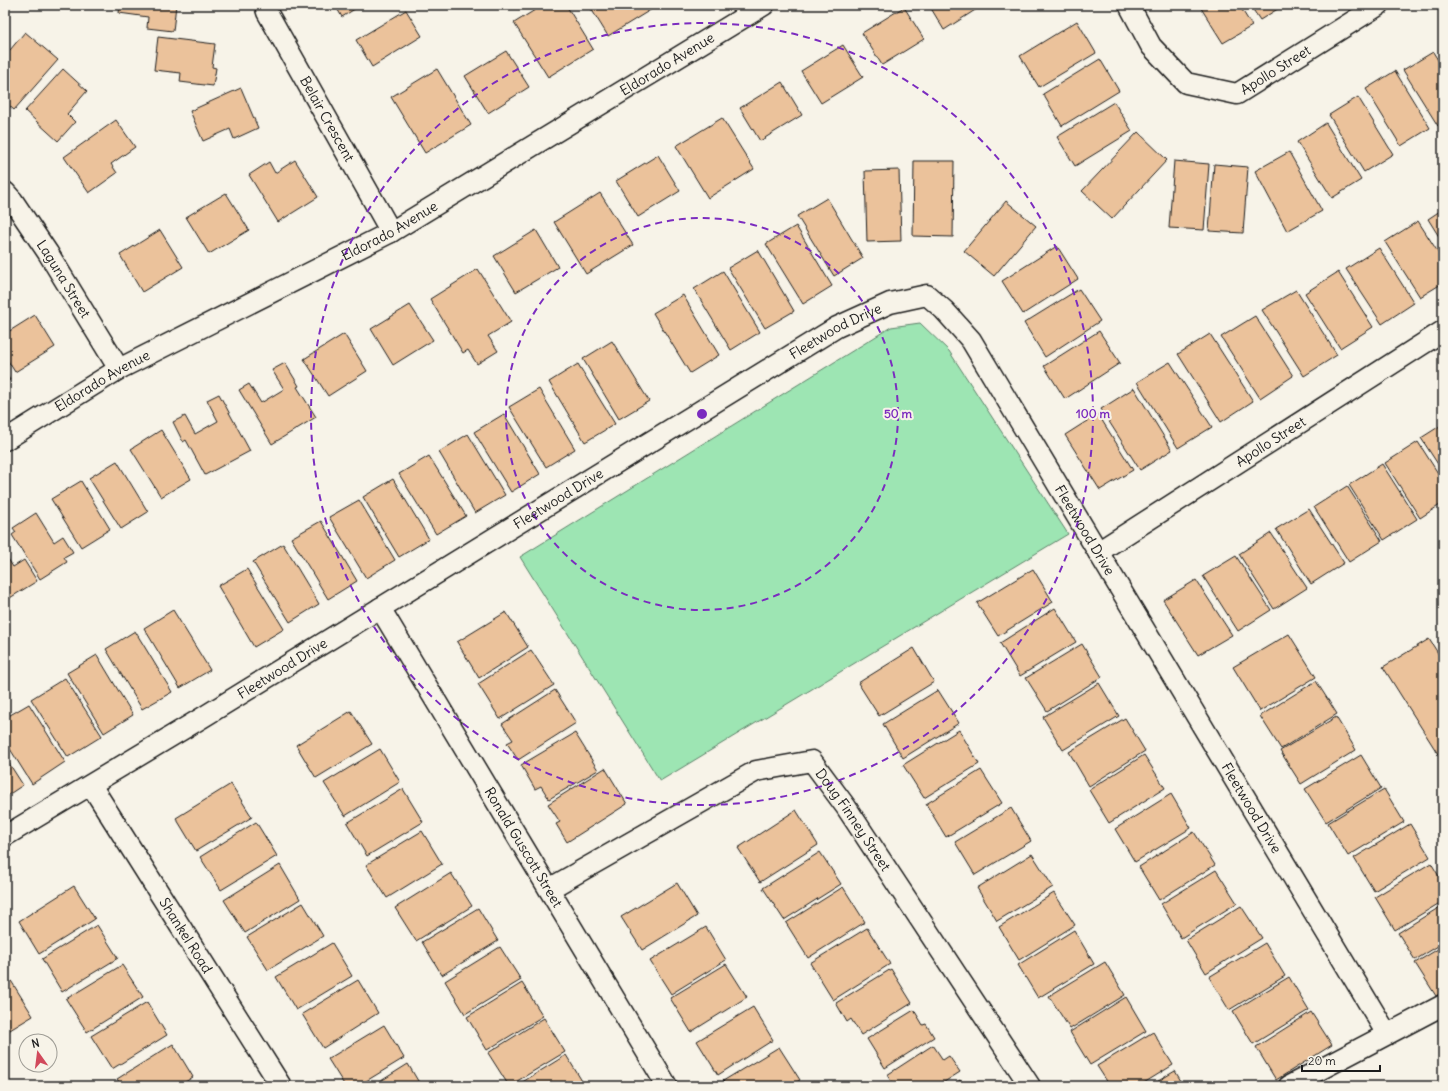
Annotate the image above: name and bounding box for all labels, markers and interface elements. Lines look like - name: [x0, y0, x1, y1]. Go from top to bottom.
- street label: Eldorado Avenue: [616, 28, 718, 100]
- street label: Apollo Street: [1237, 41, 1314, 99]
- street label: Belair Crescent: [296, 73, 359, 165]
- street label: Eldorado Avenue: [338, 197, 441, 265]
- street label: Laguna Street: [33, 236, 95, 321]
- street label: Fleetwood Drive: [786, 299, 884, 363]
- street label: Eldorado Avenue: [51, 346, 153, 416]
- text: 50 m: [884, 406, 913, 421]
- text: 100 m: [1076, 406, 1110, 421]
- centre of rings: [695, 407, 709, 421]
- street label: Apollo Street: [1232, 412, 1309, 471]
- street label: Fleetwood Drive: [510, 464, 607, 533]
- street label: Fleetwood Drive: [1051, 482, 1119, 579]
- street label: Fleetwood Drive: [234, 634, 331, 703]
- street label: Fleetwood Drive: [1217, 759, 1286, 856]
- street label: Doug Finney Street: [812, 765, 895, 875]
- street label: Ronald Guscott Street: [481, 784, 567, 911]
- street label: Shankel Road: [155, 894, 217, 977]
- north arrow: [18, 1033, 58, 1073]
- text: N: [30, 1036, 41, 1051]
- scale bar: [1302, 1047, 1380, 1073]
- text: 20 m: [1308, 1053, 1336, 1068]

